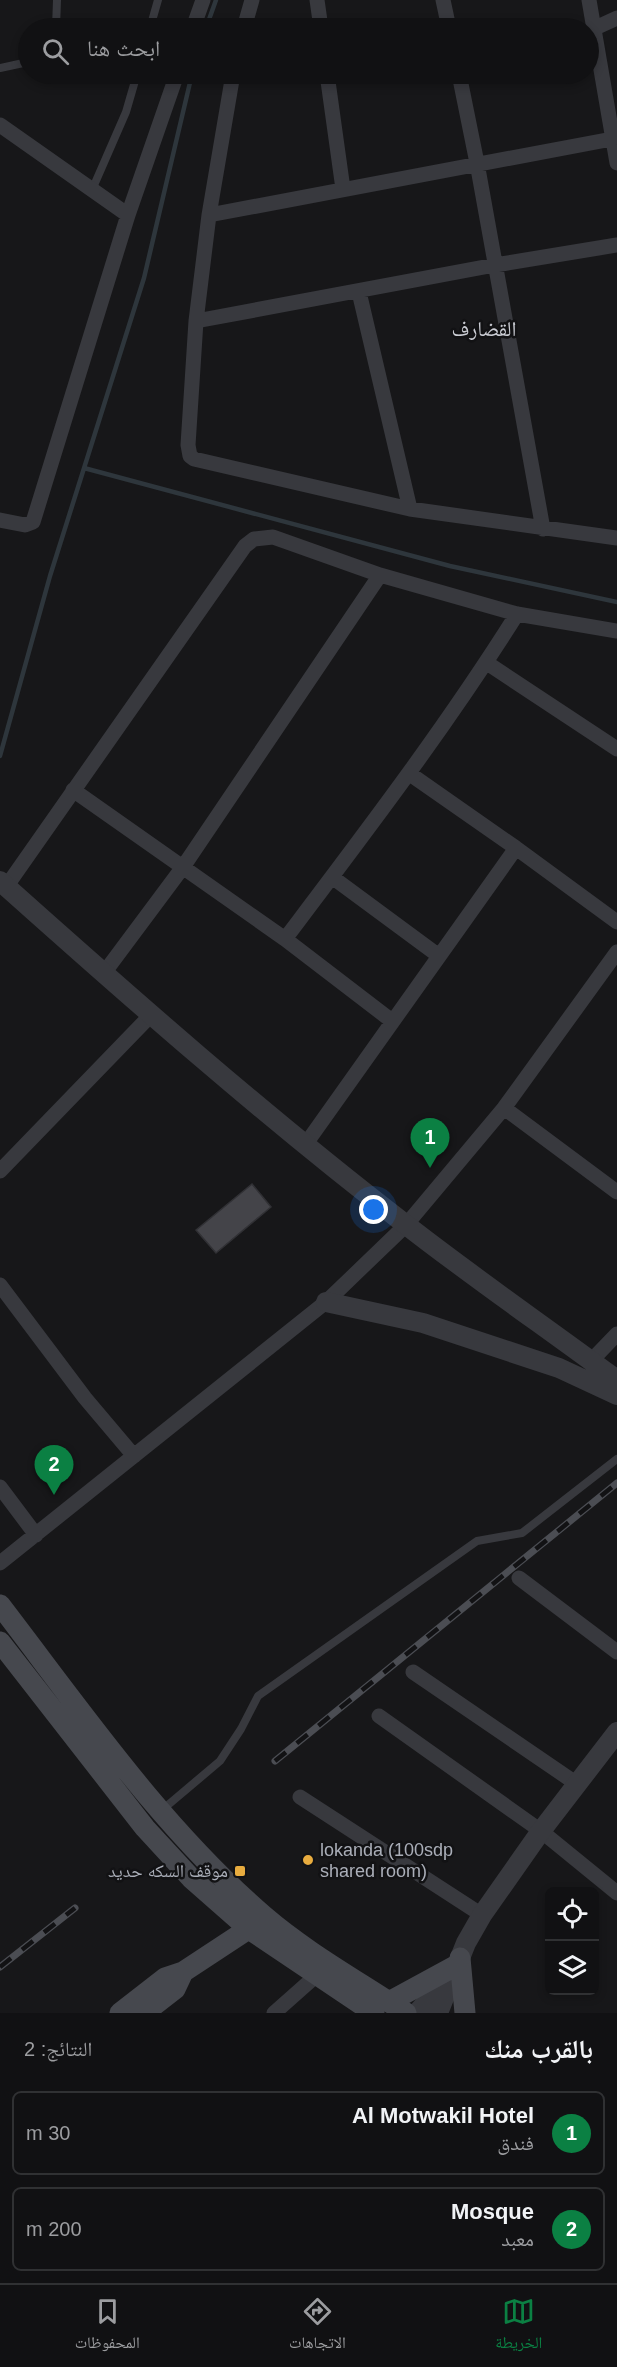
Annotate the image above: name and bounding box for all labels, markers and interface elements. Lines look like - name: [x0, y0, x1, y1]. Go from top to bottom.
- search box: [18, 18, 599, 84]
- icon: search: [39, 35, 72, 68]
- text: ابحث هنا: [87, 36, 160, 61]
- district label: القضارف: [451, 317, 517, 340]
- pin: 1: [410, 1118, 450, 1168]
- your location: [359, 1195, 388, 1224]
- pin: 2: [34, 1446, 74, 1495]
- place label: lokanda (100sdp shared room): [320, 1840, 453, 1881]
- marker: lokanda (100sdp shared room): [301, 1853, 315, 1867]
- place label: موقف السكه حديد: [108, 1861, 228, 1881]
- marker: موقف السكه حديد: [233, 1864, 247, 1878]
- map controls: [545, 1887, 599, 1995]
- button: locate: [545, 1887, 599, 1941]
- button: layers: [545, 1941, 599, 1995]
- text: بالقرب منك: [484, 2034, 593, 2064]
- text: النتائج: 2: [24, 2038, 92, 2060]
- text: Al Motwakil Hotel: [352, 2103, 534, 2128]
- text: 30 m: [26, 2122, 70, 2144]
- text: 1: [566, 2122, 577, 2144]
- text: فندق: [497, 2132, 534, 2154]
- text: Mosque: [451, 2199, 534, 2224]
- text: 200 m: [26, 2218, 82, 2240]
- text: 2: [566, 2218, 577, 2240]
- text: معبد: [501, 2228, 534, 2250]
- tab: المحفوظات: [75, 2295, 140, 2358]
- tab: الاتجاهات: [289, 2295, 346, 2358]
- tab: الخريطة: [495, 2295, 542, 2358]

